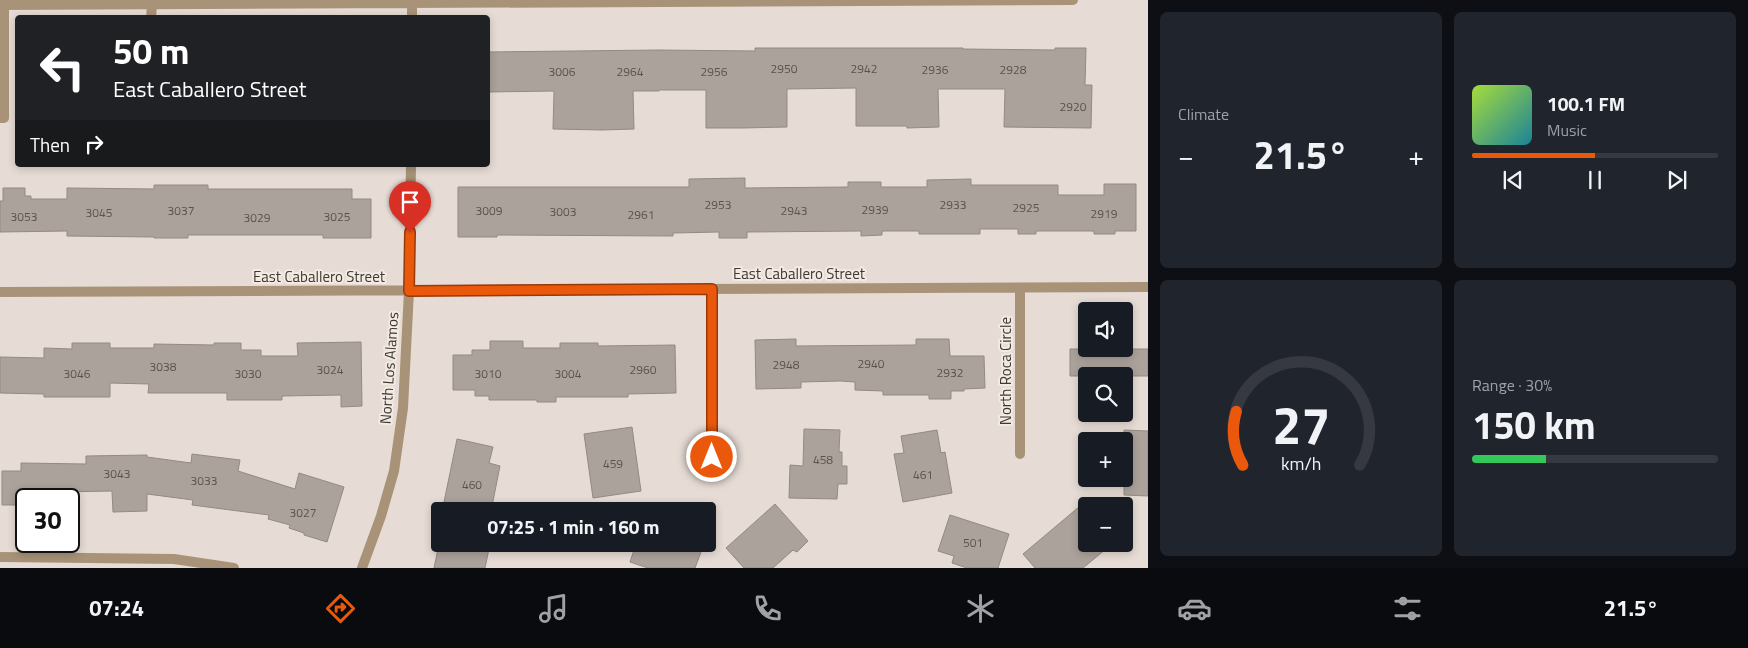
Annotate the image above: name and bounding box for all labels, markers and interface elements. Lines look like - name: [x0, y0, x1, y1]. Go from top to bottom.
- text: 50 m: [113, 24, 189, 78]
- icon: left: [30, 35, 95, 100]
- house number: 2950: [771, 59, 798, 78]
- house number: 2942: [851, 59, 877, 78]
- house number: 2936: [922, 60, 949, 79]
- house number: 2928: [1000, 60, 1027, 79]
- house number: 3006: [549, 62, 576, 81]
- house number: 2964: [617, 62, 644, 81]
- house number: 2956: [701, 62, 728, 81]
- text: East Caballero Street: [113, 72, 306, 106]
- text: 100.1 FM: [1547, 89, 1625, 118]
- house number: 2920: [1060, 97, 1087, 116]
- text: Climate: [1178, 102, 1229, 126]
- text: Music: [1547, 118, 1587, 142]
- text: 21.5°: [1254, 126, 1348, 184]
- text: Then: [30, 130, 70, 159]
- icon: right: [80, 130, 108, 158]
- text: −: [1178, 134, 1194, 177]
- text: +: [1408, 134, 1424, 177]
- icon: previous: [1499, 166, 1527, 194]
- icon: pause: [1581, 166, 1609, 194]
- icon: next: [1663, 166, 1691, 194]
- pin: [389, 181, 431, 232]
- icon: arrive: [396, 188, 424, 216]
- house number: 2953: [705, 195, 731, 214]
- house number: 2933: [940, 195, 966, 214]
- house number: 2925: [1013, 198, 1040, 217]
- house number: 2939: [862, 200, 889, 219]
- house number: 3037: [168, 201, 194, 220]
- house number: 3009: [476, 201, 503, 220]
- house number: 2943: [781, 201, 807, 220]
- house number: 3003: [550, 202, 576, 221]
- house number: 3045: [86, 203, 113, 222]
- house number: 2919: [1091, 204, 1118, 223]
- house number: 2961: [628, 205, 654, 224]
- house number: 3053: [11, 207, 37, 226]
- house number: 3025: [324, 207, 351, 226]
- house number: 3029: [244, 208, 271, 227]
- street label: East Caballero Street: [733, 262, 866, 285]
- street label: East Caballero Street: [253, 265, 386, 288]
- map controls: [1078, 302, 1133, 552]
- button: sound: [1078, 302, 1133, 357]
- street label: North Los Alamos: [374, 311, 404, 425]
- street label: North Roca Circle: [994, 317, 1017, 425]
- house number: 2940: [858, 354, 885, 373]
- house number: 2948: [773, 355, 800, 374]
- house number: 3038: [150, 357, 177, 376]
- house number: 3024: [317, 360, 344, 379]
- house number: 2960: [630, 360, 657, 379]
- house number: 2932: [937, 363, 963, 382]
- house number: 3046: [64, 364, 91, 383]
- house number: 3030: [235, 364, 262, 383]
- house number: 3010: [475, 364, 502, 383]
- house number: 3004: [555, 364, 582, 383]
- button: search: [1078, 367, 1133, 422]
- text: Range · 30%: [1472, 373, 1552, 397]
- text: 27: [1272, 385, 1330, 464]
- text: 150 km: [1472, 396, 1596, 454]
- position arrow: [685, 430, 737, 482]
- button: +: [1078, 432, 1133, 487]
- house number: 458: [813, 450, 833, 469]
- text: km/h: [1281, 450, 1321, 477]
- house number: 459: [603, 454, 623, 473]
- house number: 3043: [104, 464, 130, 483]
- house number: 461: [913, 465, 933, 484]
- house number: 3033: [191, 471, 217, 490]
- house number: 460: [462, 475, 482, 494]
- speed limit sign: 30: [15, 488, 80, 553]
- button: −: [1078, 497, 1133, 552]
- house number: 3027: [290, 503, 316, 522]
- text: 07:25 · 1 min · 160 m: [487, 512, 660, 541]
- house number: 501: [963, 533, 983, 552]
- text: 07:24: [89, 591, 144, 625]
- icon: directions: [323, 591, 358, 626]
- icon: music: [536, 591, 571, 626]
- icon: phone: [750, 591, 785, 626]
- icon: climate: [963, 591, 998, 626]
- icon: car: [1177, 591, 1212, 626]
- icon: filters: [1390, 591, 1425, 626]
- text: 21.5°: [1604, 591, 1659, 625]

